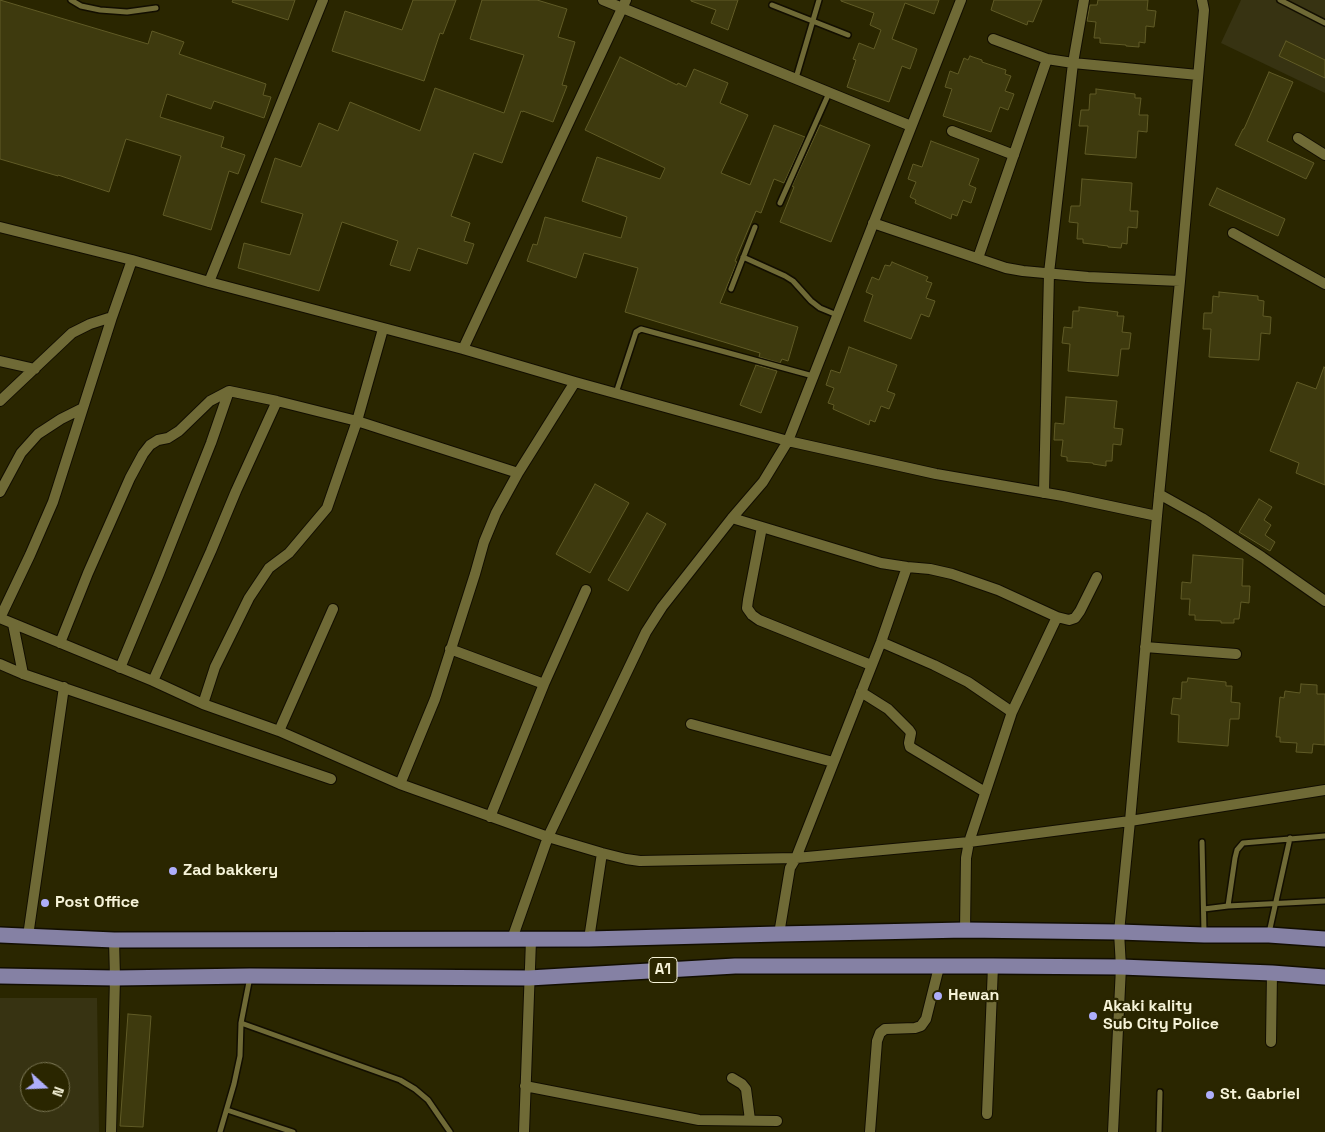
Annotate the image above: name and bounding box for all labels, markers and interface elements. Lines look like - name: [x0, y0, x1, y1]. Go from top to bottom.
- place label: Zad bakkery: [183, 861, 278, 881]
- marker: Zad bakkery: [167, 865, 179, 877]
- place label: Post Office: [55, 893, 139, 913]
- marker: Post Office: [39, 897, 51, 909]
- road number: A1: [649, 958, 677, 982]
- place label: Hewan: [948, 986, 999, 1006]
- marker: Hewan: [932, 990, 944, 1002]
- place label: Akaki kality Sub City Police: [1103, 997, 1219, 1035]
- marker: Akaki kality Sub City Police: [1087, 1010, 1099, 1022]
- north arrow: [20, 1062, 70, 1112]
- text: N: [48, 1084, 68, 1099]
- place label: St. Gabriel: [1220, 1085, 1300, 1105]
- marker: St. Gabriel: [1204, 1089, 1216, 1101]

